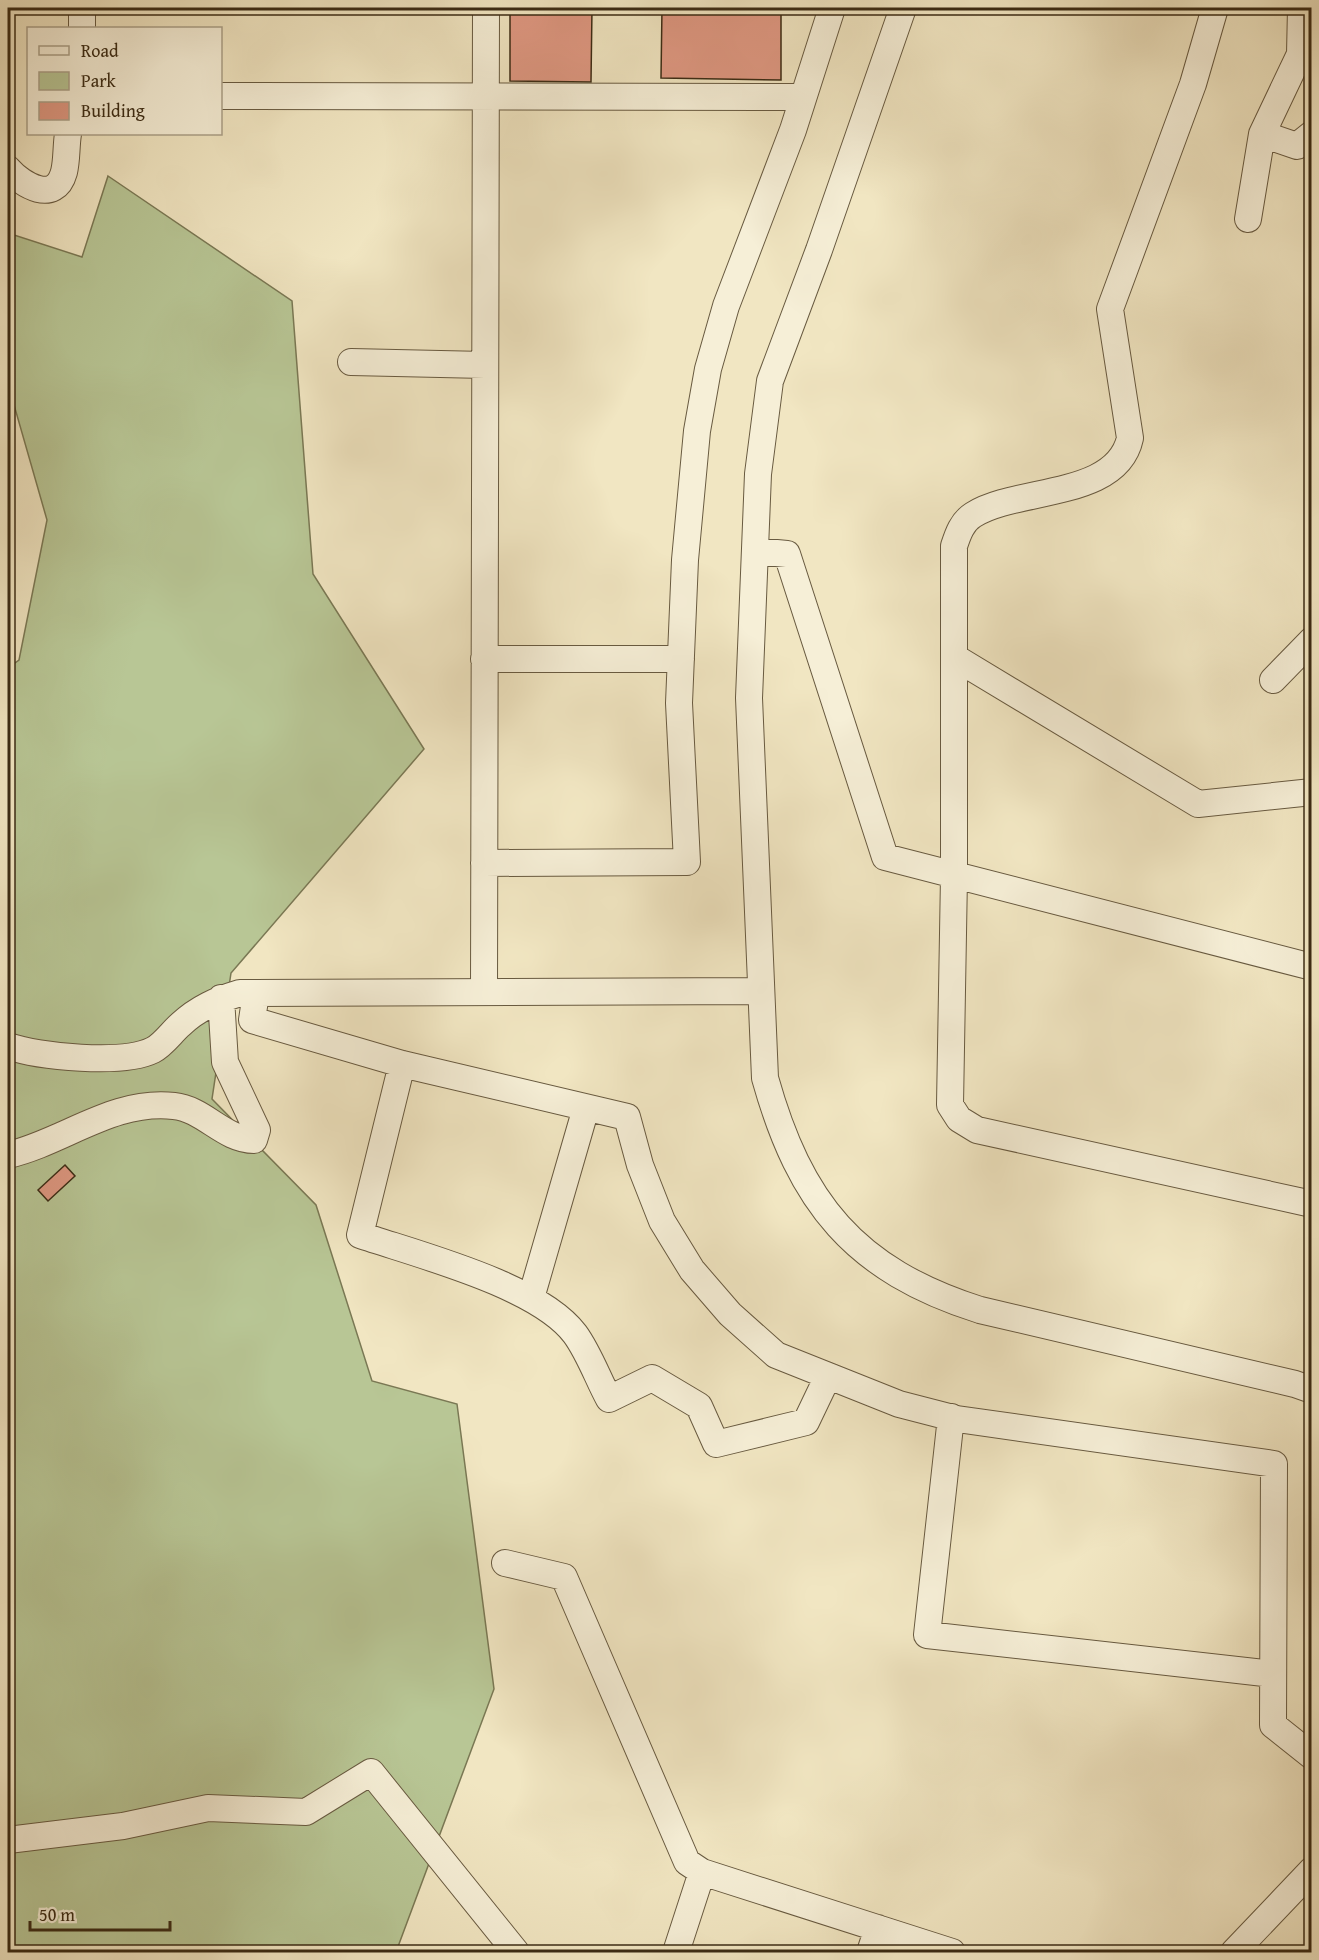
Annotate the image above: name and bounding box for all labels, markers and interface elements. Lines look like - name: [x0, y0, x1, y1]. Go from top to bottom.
- legend: [27, 27, 222, 135]
- text: Road: [81, 37, 119, 64]
- text: Park: [81, 67, 117, 94]
- text: Building: [81, 97, 145, 124]
- scale bar: [30, 1894, 170, 1932]
- text: 50 m: [39, 1901, 75, 1928]

